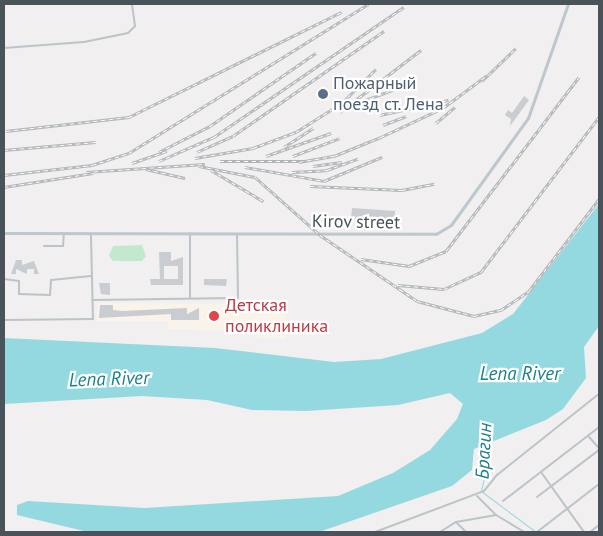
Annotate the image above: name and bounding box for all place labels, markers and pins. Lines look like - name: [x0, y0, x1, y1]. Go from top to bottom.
- place label: Пожарный поезд ст. Лена: [333, 73, 445, 116]
- marker: Пожарный поезд ст. Лена: [317, 88, 329, 100]
- place label: Детская поликлиника: [225, 295, 328, 338]
- marker: Детская поликлиника: [207, 309, 221, 323]

